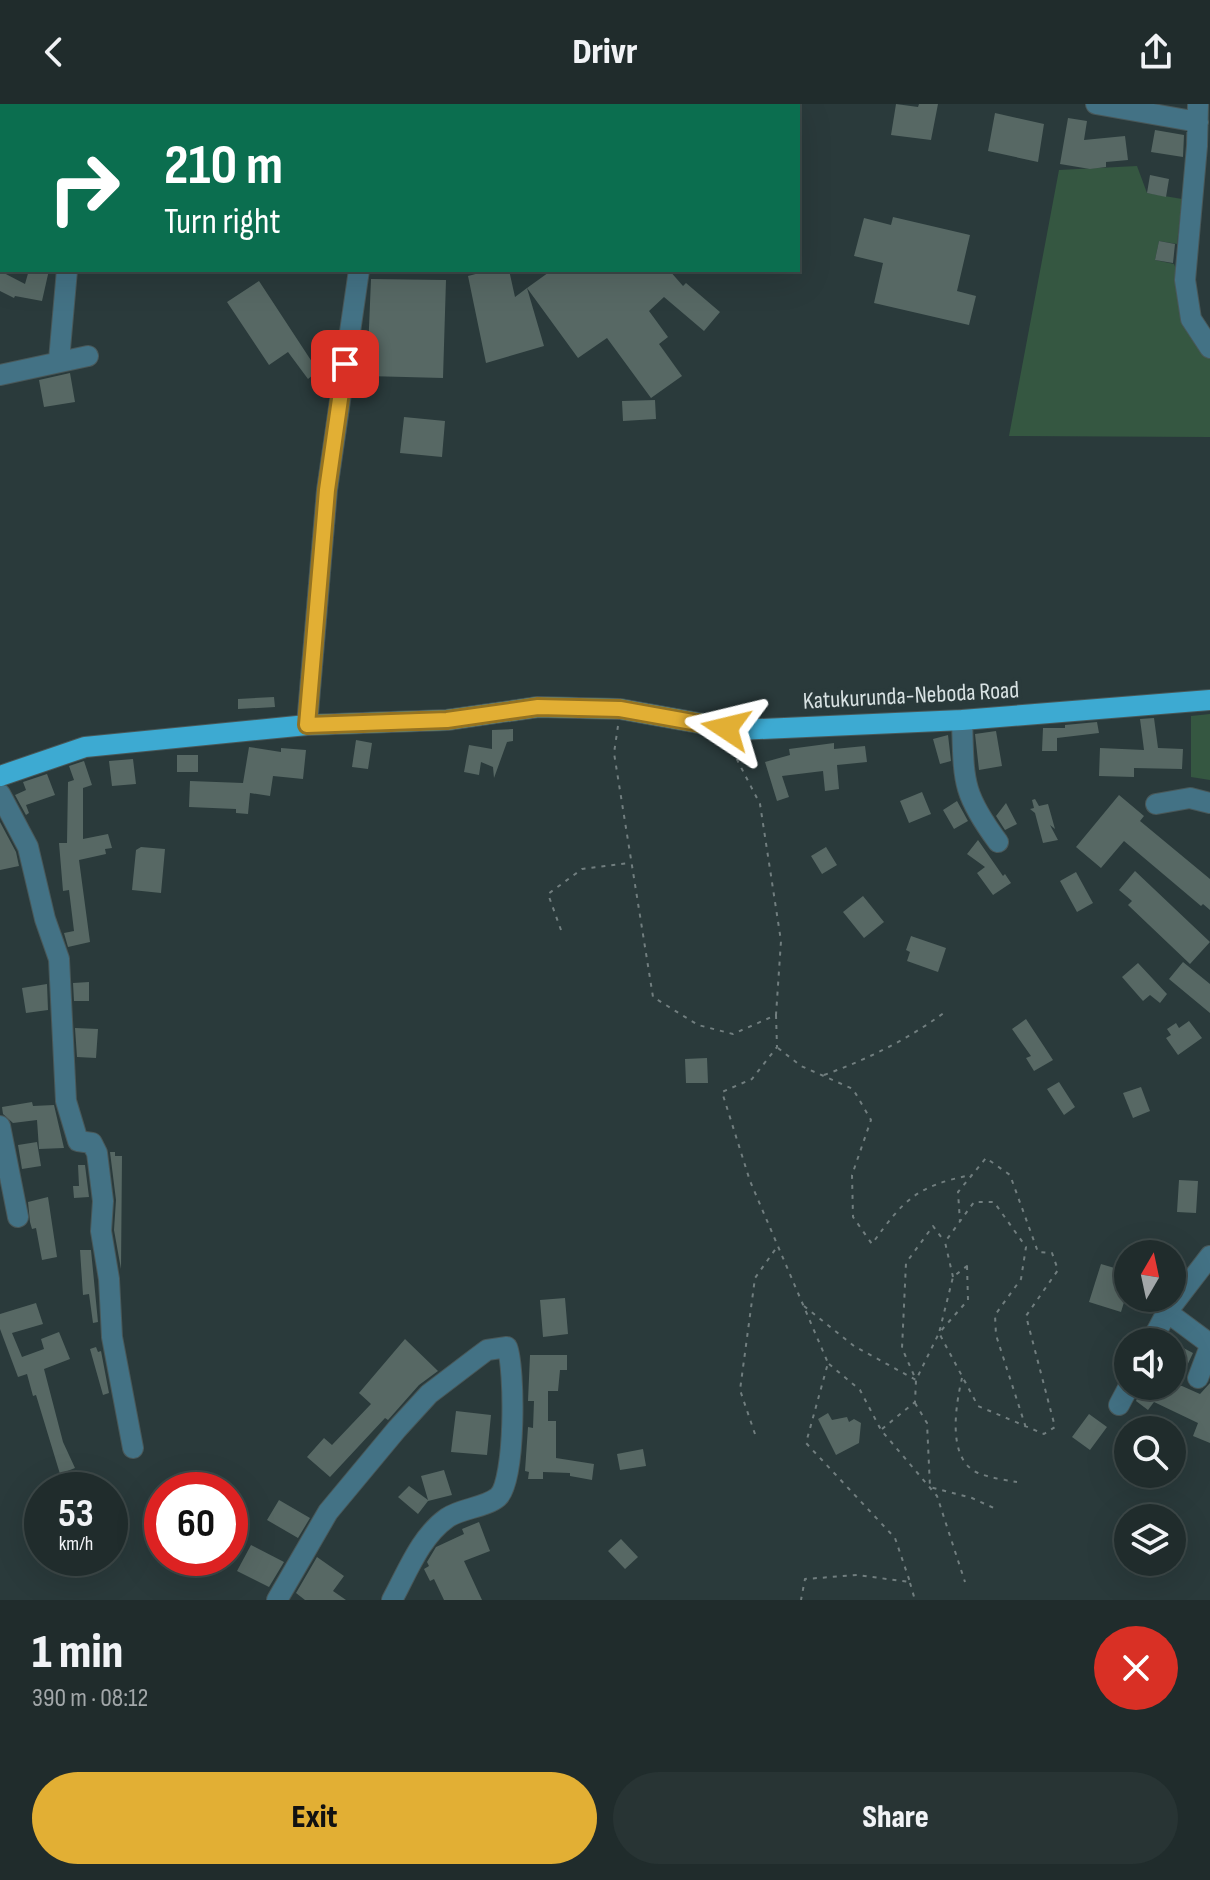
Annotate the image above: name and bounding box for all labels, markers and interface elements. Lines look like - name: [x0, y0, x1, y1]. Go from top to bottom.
- icon: back: [32, 30, 76, 74]
- icon: share: [1134, 30, 1178, 74]
- text: Drivr: [572, 31, 638, 74]
- text: 210 m: [164, 133, 283, 200]
- icon: right: [32, 136, 136, 240]
- text: Turn right: [164, 201, 281, 244]
- pin: [311, 330, 379, 398]
- icon: arrive: [323, 342, 367, 386]
- street label: Katukurunda-Neboda Road: [802, 675, 1020, 716]
- position arrow: [684, 686, 768, 770]
- north arrow: [1114, 1240, 1186, 1312]
- map controls: [1114, 1240, 1186, 1576]
- button: sound: [1114, 1328, 1186, 1400]
- button: search: [1114, 1416, 1186, 1488]
- speed limit sign: 60: [144, 1472, 248, 1576]
- text: 53: [58, 1490, 94, 1538]
- button: layers: [1114, 1504, 1186, 1576]
- text: km/h: [59, 1532, 93, 1556]
- text: 1 min: [32, 1624, 123, 1681]
- button: close: [1094, 1626, 1178, 1710]
- text: 390 m · 08:12: [32, 1683, 148, 1714]
- button: Exit: [32, 1772, 597, 1864]
- button: Share: [613, 1772, 1178, 1864]

